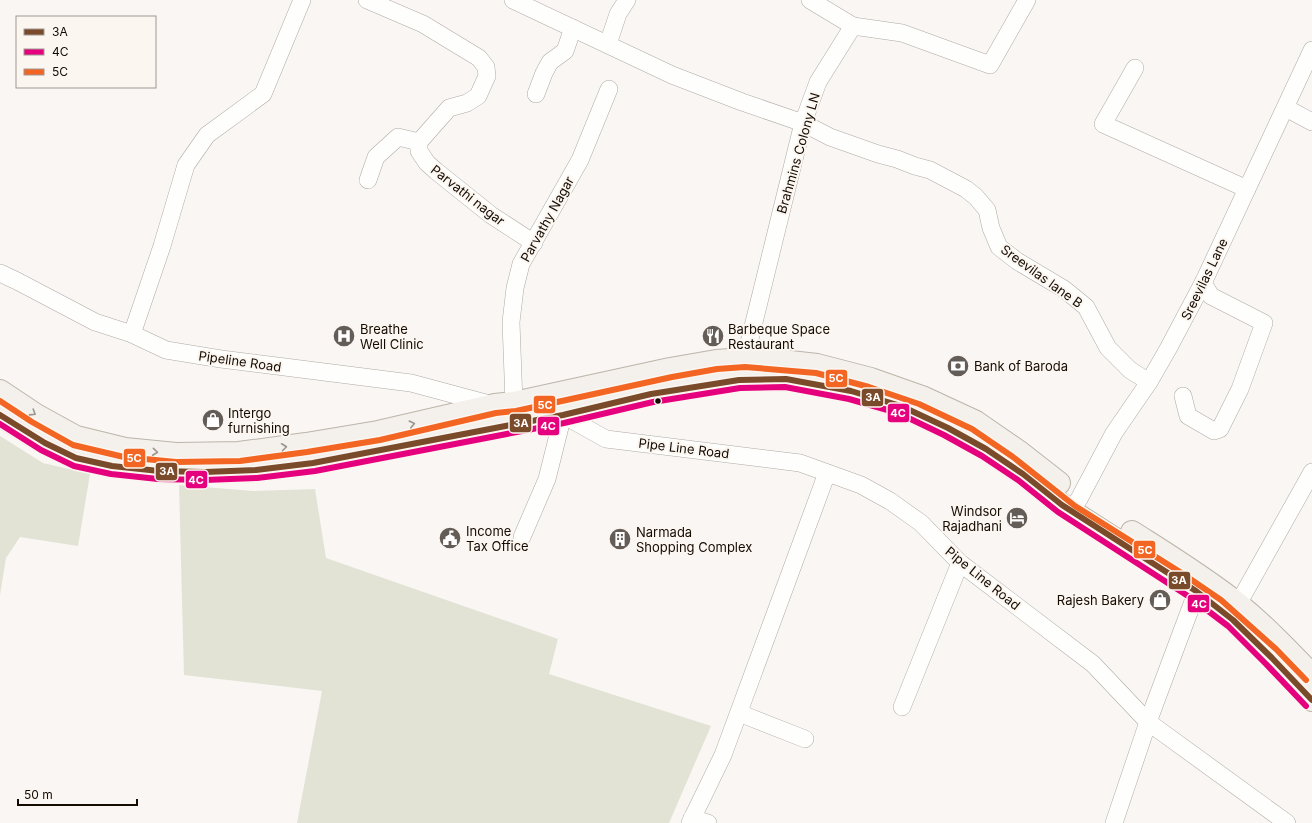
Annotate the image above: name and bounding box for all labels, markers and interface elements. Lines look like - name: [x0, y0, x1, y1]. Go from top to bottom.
- legend: [16, 16, 156, 88]
- text: 3A: [52, 24, 68, 39]
- text: 4C: [52, 44, 69, 59]
- text: 5C: [52, 64, 68, 79]
- street label: Brahmins Colony LN: [773, 91, 823, 215]
- street label: Parvathi nagar: [428, 161, 508, 229]
- street label: Parvathy Nagar: [517, 173, 577, 265]
- street label: Sreevilas Lane: [1177, 235, 1231, 323]
- street label: Sreevilas lane B: [998, 241, 1086, 311]
- place label: Breathe Well Clinic: [360, 321, 424, 352]
- place label: Barbeque Space Restaurant: [728, 321, 830, 352]
- hospital icon: Breathe Well Clinic: [331, 323, 357, 349]
- restaurant icon: Barbeque Space Restaurant: [700, 323, 726, 349]
- street label: Pipeline Road: [198, 347, 282, 375]
- bank icon: Bank of Baroda: [945, 353, 971, 379]
- place label: Bank of Baroda: [974, 358, 1068, 374]
- line badge: 5C: [825, 369, 848, 388]
- text: 5C: [828, 371, 844, 385]
- line badge: 3A: [861, 388, 884, 407]
- text: 3A: [865, 390, 881, 404]
- line badge: 5C: [533, 395, 556, 414]
- unlabelled marker: [653, 396, 663, 406]
- text: 5C: [537, 398, 553, 412]
- line badge: 4C: [887, 403, 910, 423]
- place label: Intergo furnishing: [228, 405, 290, 436]
- text: 4C: [890, 406, 906, 420]
- shop icon: Intergo furnishing: [200, 407, 226, 433]
- one-way arrow: [29, 408, 36, 415]
- line badge: 3A: [509, 413, 532, 433]
- text: 3A: [513, 416, 529, 430]
- line badge: 4C: [537, 416, 560, 436]
- text: 4C: [540, 419, 556, 433]
- one-way arrow: [409, 421, 415, 429]
- street label: Pipe Line Road: [638, 434, 730, 462]
- one-way arrow: [281, 443, 287, 452]
- one-way arrow: [152, 447, 158, 456]
- line badge: 5C: [123, 448, 146, 468]
- text: 5C: [126, 451, 142, 465]
- line badge: 3A: [155, 462, 178, 481]
- text: 3A: [159, 464, 175, 478]
- line badge: 4C: [185, 470, 208, 489]
- text: 4C: [188, 473, 204, 487]
- place label: Windsor Rajadhani: [942, 503, 1002, 534]
- hotel icon: Windsor Rajadhani: [1004, 505, 1030, 531]
- place label: Income Tax Office: [466, 523, 529, 554]
- place label: Narmada Shopping Complex: [636, 524, 752, 555]
- public building icon: Income Tax Office: [437, 525, 463, 551]
- building icon: Narmada Shopping Complex: [607, 526, 633, 552]
- line badge: 5C: [1133, 540, 1156, 559]
- street label: Pipe Line Road: [942, 543, 1024, 613]
- text: 5C: [1137, 543, 1153, 557]
- line badge: 3A: [1168, 571, 1191, 590]
- text: 3A: [1171, 573, 1187, 587]
- shop icon: Rajesh Bakery: [1147, 587, 1173, 613]
- place label: Rajesh Bakery: [1057, 592, 1144, 608]
- line badge: 4C: [1187, 594, 1210, 613]
- text: 4C: [1191, 597, 1207, 611]
- scale bar: [18, 781, 137, 807]
- text: 50 m: [24, 787, 53, 802]

